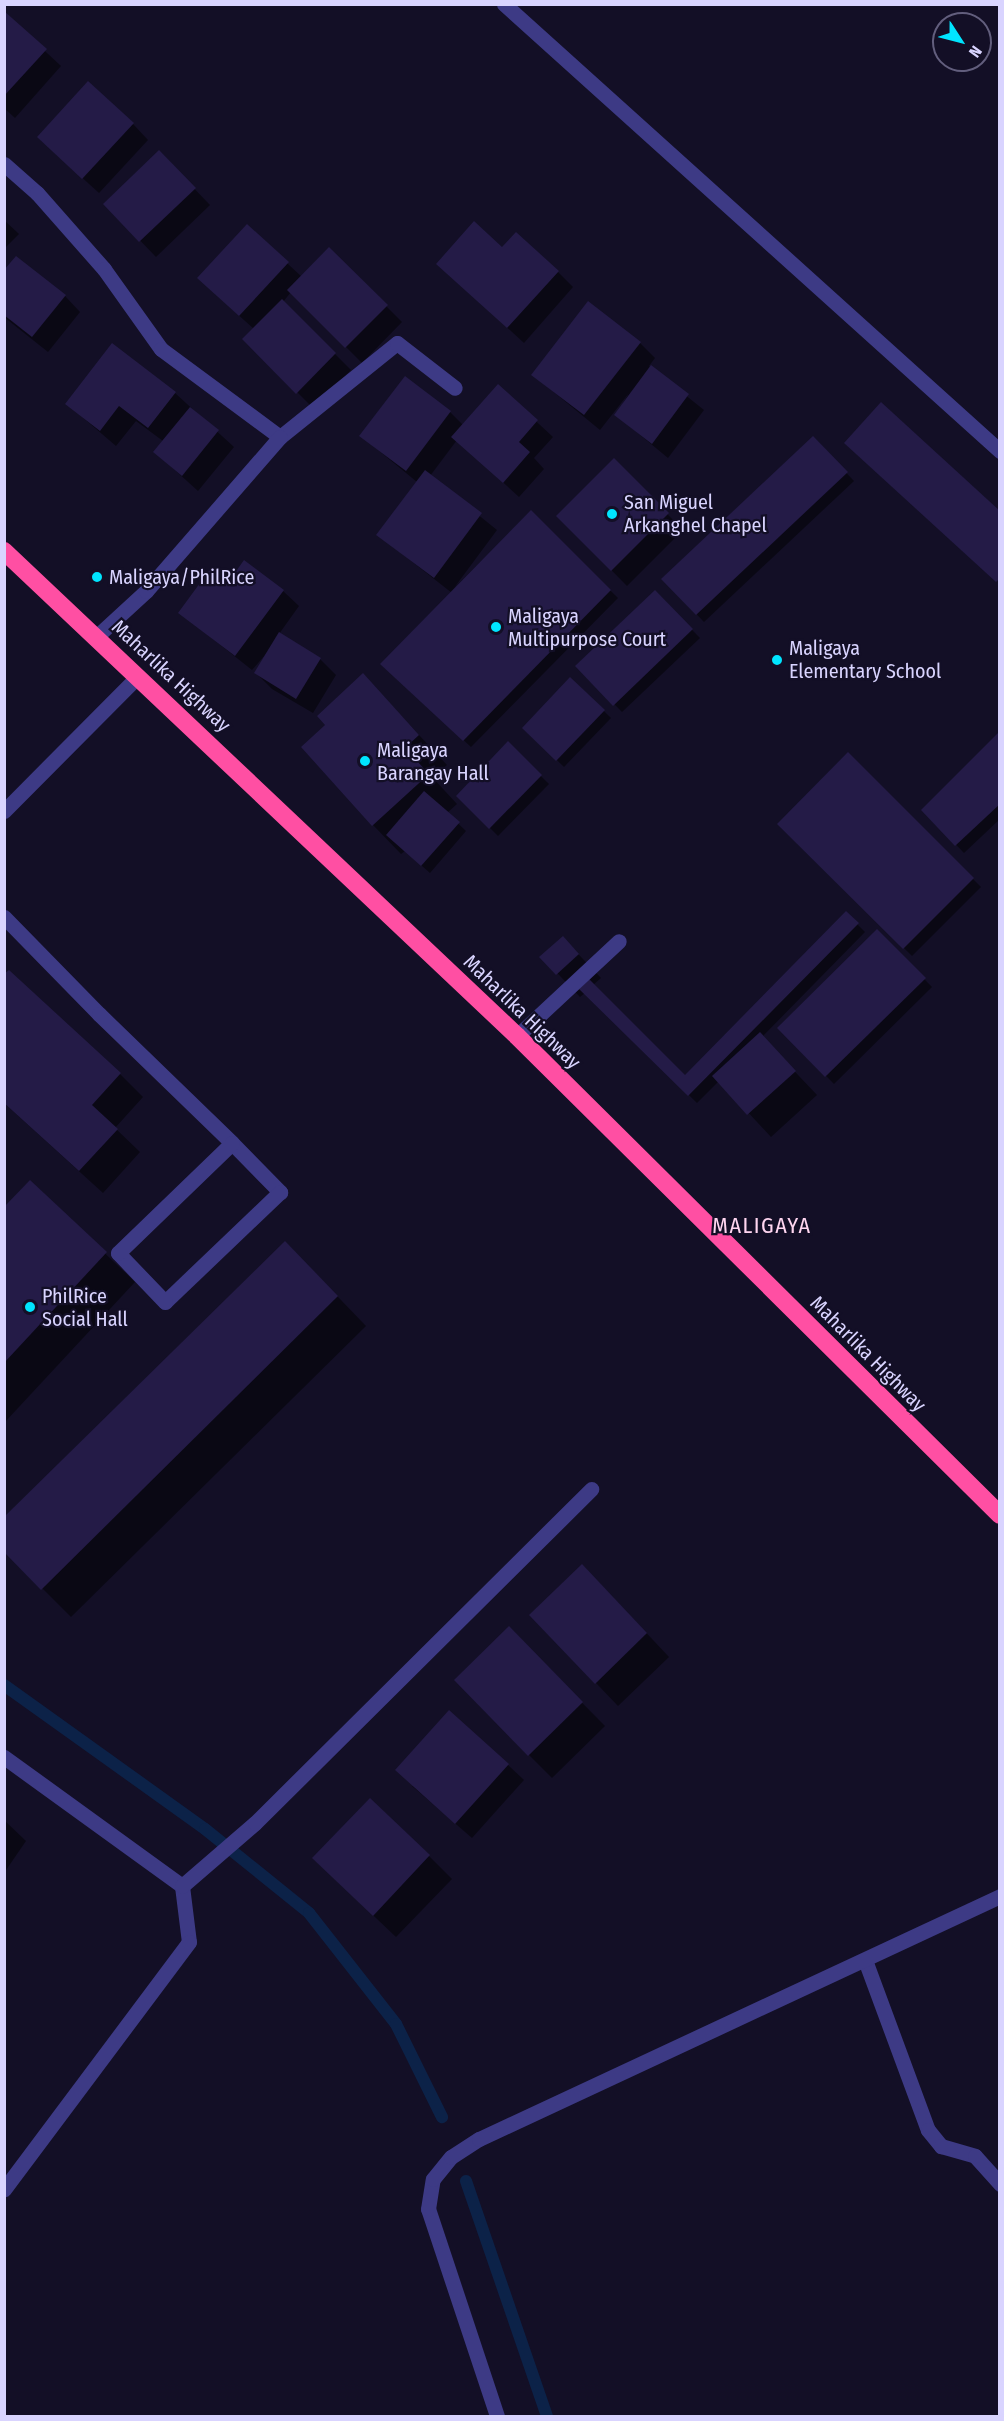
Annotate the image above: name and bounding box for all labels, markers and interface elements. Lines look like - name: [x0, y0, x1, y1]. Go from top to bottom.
- north arrow: [932, 12, 992, 72]
- text: N: [965, 42, 986, 61]
- place label: San Miguel Arkanghel Chapel: [624, 490, 767, 537]
- marker: San Miguel Arkanghel Chapel: [605, 507, 619, 521]
- place label: Maligaya/PhilRice: [109, 565, 254, 589]
- marker: Maligaya/PhilRice: [90, 570, 104, 584]
- place label: Maligaya Multipurpose Court: [508, 604, 666, 651]
- street label: Maharlika Highway: [107, 615, 235, 737]
- marker: Maligaya Multipurpose Court: [489, 620, 503, 634]
- place label: Maligaya Elementary School: [789, 636, 941, 683]
- marker: Maligaya Elementary School: [770, 653, 784, 667]
- place label: Maligaya Barangay Hall: [377, 738, 489, 785]
- marker: Maligaya Barangay Hall: [358, 754, 372, 768]
- street label: Maharlika Highway: [458, 950, 586, 1074]
- district label: MALIGAYA: [712, 1213, 812, 1239]
- place label: PhilRice Social Hall: [42, 1284, 128, 1331]
- street label: Maharlika Highway: [805, 1291, 931, 1417]
- marker: PhilRice Social Hall: [23, 1300, 37, 1314]

